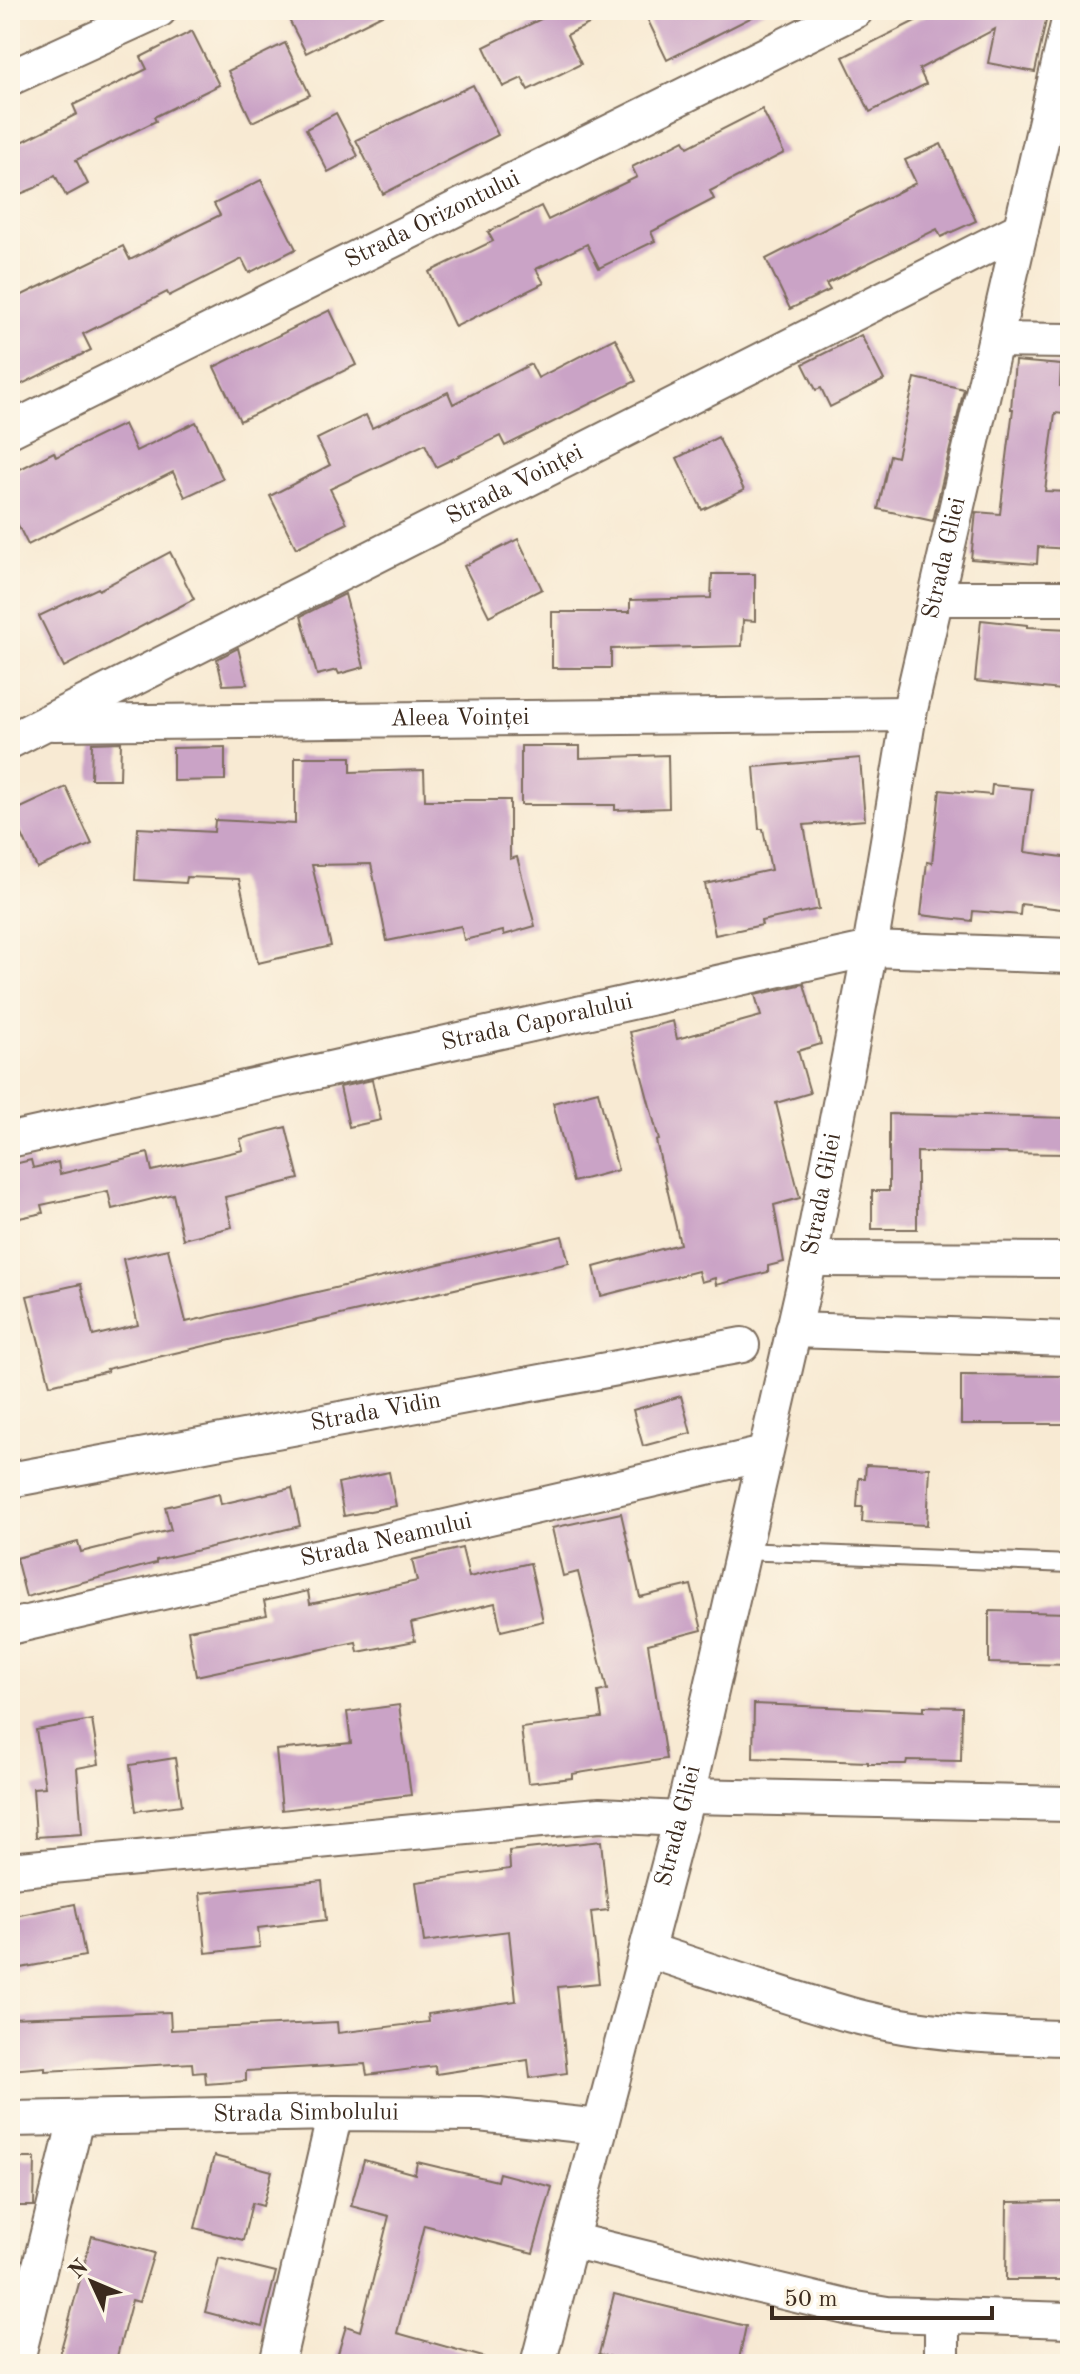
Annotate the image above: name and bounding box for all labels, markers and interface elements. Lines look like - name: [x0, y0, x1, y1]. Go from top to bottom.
- street label: Strada Orizontului: [342, 167, 524, 273]
- street label: Strada Voinței: [443, 441, 587, 530]
- street label: Strada Gliei: [919, 495, 971, 621]
- street label: Aleea Voinței: [390, 706, 530, 731]
- street label: Strada Caporalului: [439, 990, 635, 1056]
- street label: Strada Gliei: [799, 1131, 846, 1257]
- street label: Strada Vidin: [309, 1389, 443, 1436]
- street label: Strada Neamului: [298, 1509, 474, 1572]
- street label: Strada Gliei: [652, 1763, 706, 1889]
- street label: Strada Simbolului: [213, 2101, 399, 2127]
- north arrow: [52, 2242, 132, 2322]
- text: N: [65, 2256, 93, 2283]
- scale bar: [772, 2270, 992, 2320]
- text: 50 m: [784, 2288, 838, 2312]

